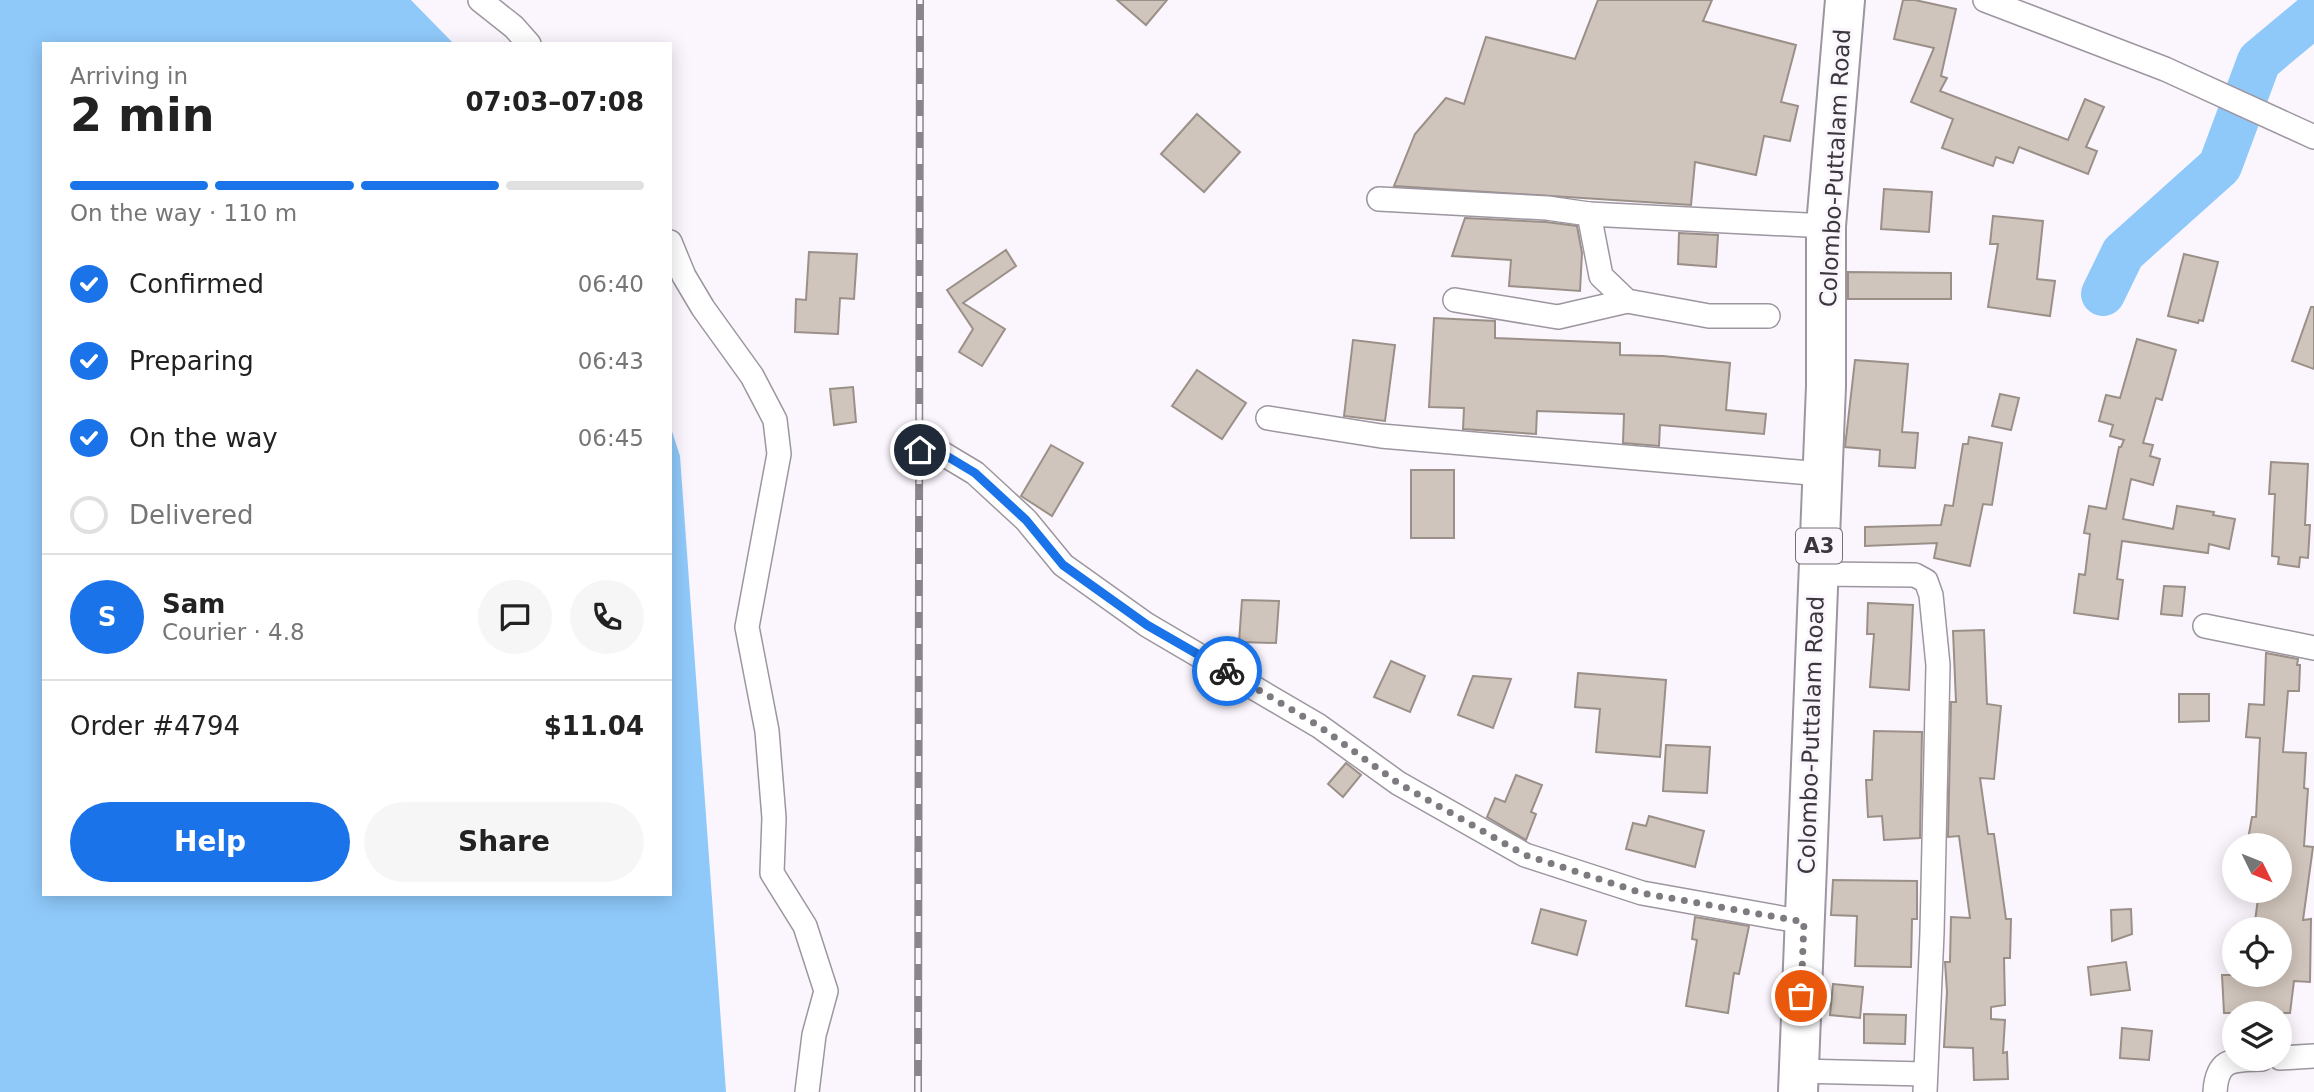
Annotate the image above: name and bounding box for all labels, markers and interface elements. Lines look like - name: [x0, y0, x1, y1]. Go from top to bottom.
- street label: Colombo-Puttalam Road: [1815, 28, 1855, 308]
- text: Arriving in: [70, 63, 188, 89]
- text: 07:03–07:08: [465, 87, 644, 117]
- text: 2 min: [70, 88, 214, 142]
- text: On the way · 110 m: [70, 200, 297, 226]
- icon: check: [70, 265, 108, 303]
- text: Confirmed: [129, 269, 264, 299]
- text: 06:40: [578, 271, 644, 297]
- icon: check: [70, 342, 108, 380]
- text: Preparing: [129, 346, 254, 376]
- text: 06:43: [578, 348, 644, 374]
- icon: check: [70, 419, 108, 457]
- pin: [890, 420, 950, 480]
- text: On the way: [129, 423, 278, 453]
- text: 06:45: [578, 425, 644, 451]
- icon: home: [901, 431, 939, 469]
- text: Delivered: [129, 500, 253, 530]
- road number: A3: [1796, 528, 1842, 564]
- button: chat: [478, 580, 552, 654]
- button: phone: [570, 580, 644, 654]
- text: Sam: [162, 589, 225, 619]
- street label: Colombo-Puttalam Road: [1793, 595, 1829, 875]
- text: S: [98, 602, 116, 632]
- text: Courier · 4.8: [162, 619, 305, 645]
- courier: [1192, 636, 1262, 706]
- icon: bike: [1208, 652, 1246, 690]
- text: Order #4794: [70, 711, 240, 741]
- text: $11.04: [544, 711, 644, 741]
- button: Help: [70, 802, 350, 882]
- button: Share: [364, 802, 644, 882]
- north arrow: [2222, 833, 2292, 903]
- map controls: [2222, 833, 2292, 1071]
- button: locate: [2222, 917, 2292, 987]
- pin: [1771, 966, 1831, 1026]
- icon: bag: [1782, 977, 1820, 1015]
- button: layers: [2222, 1001, 2292, 1071]

